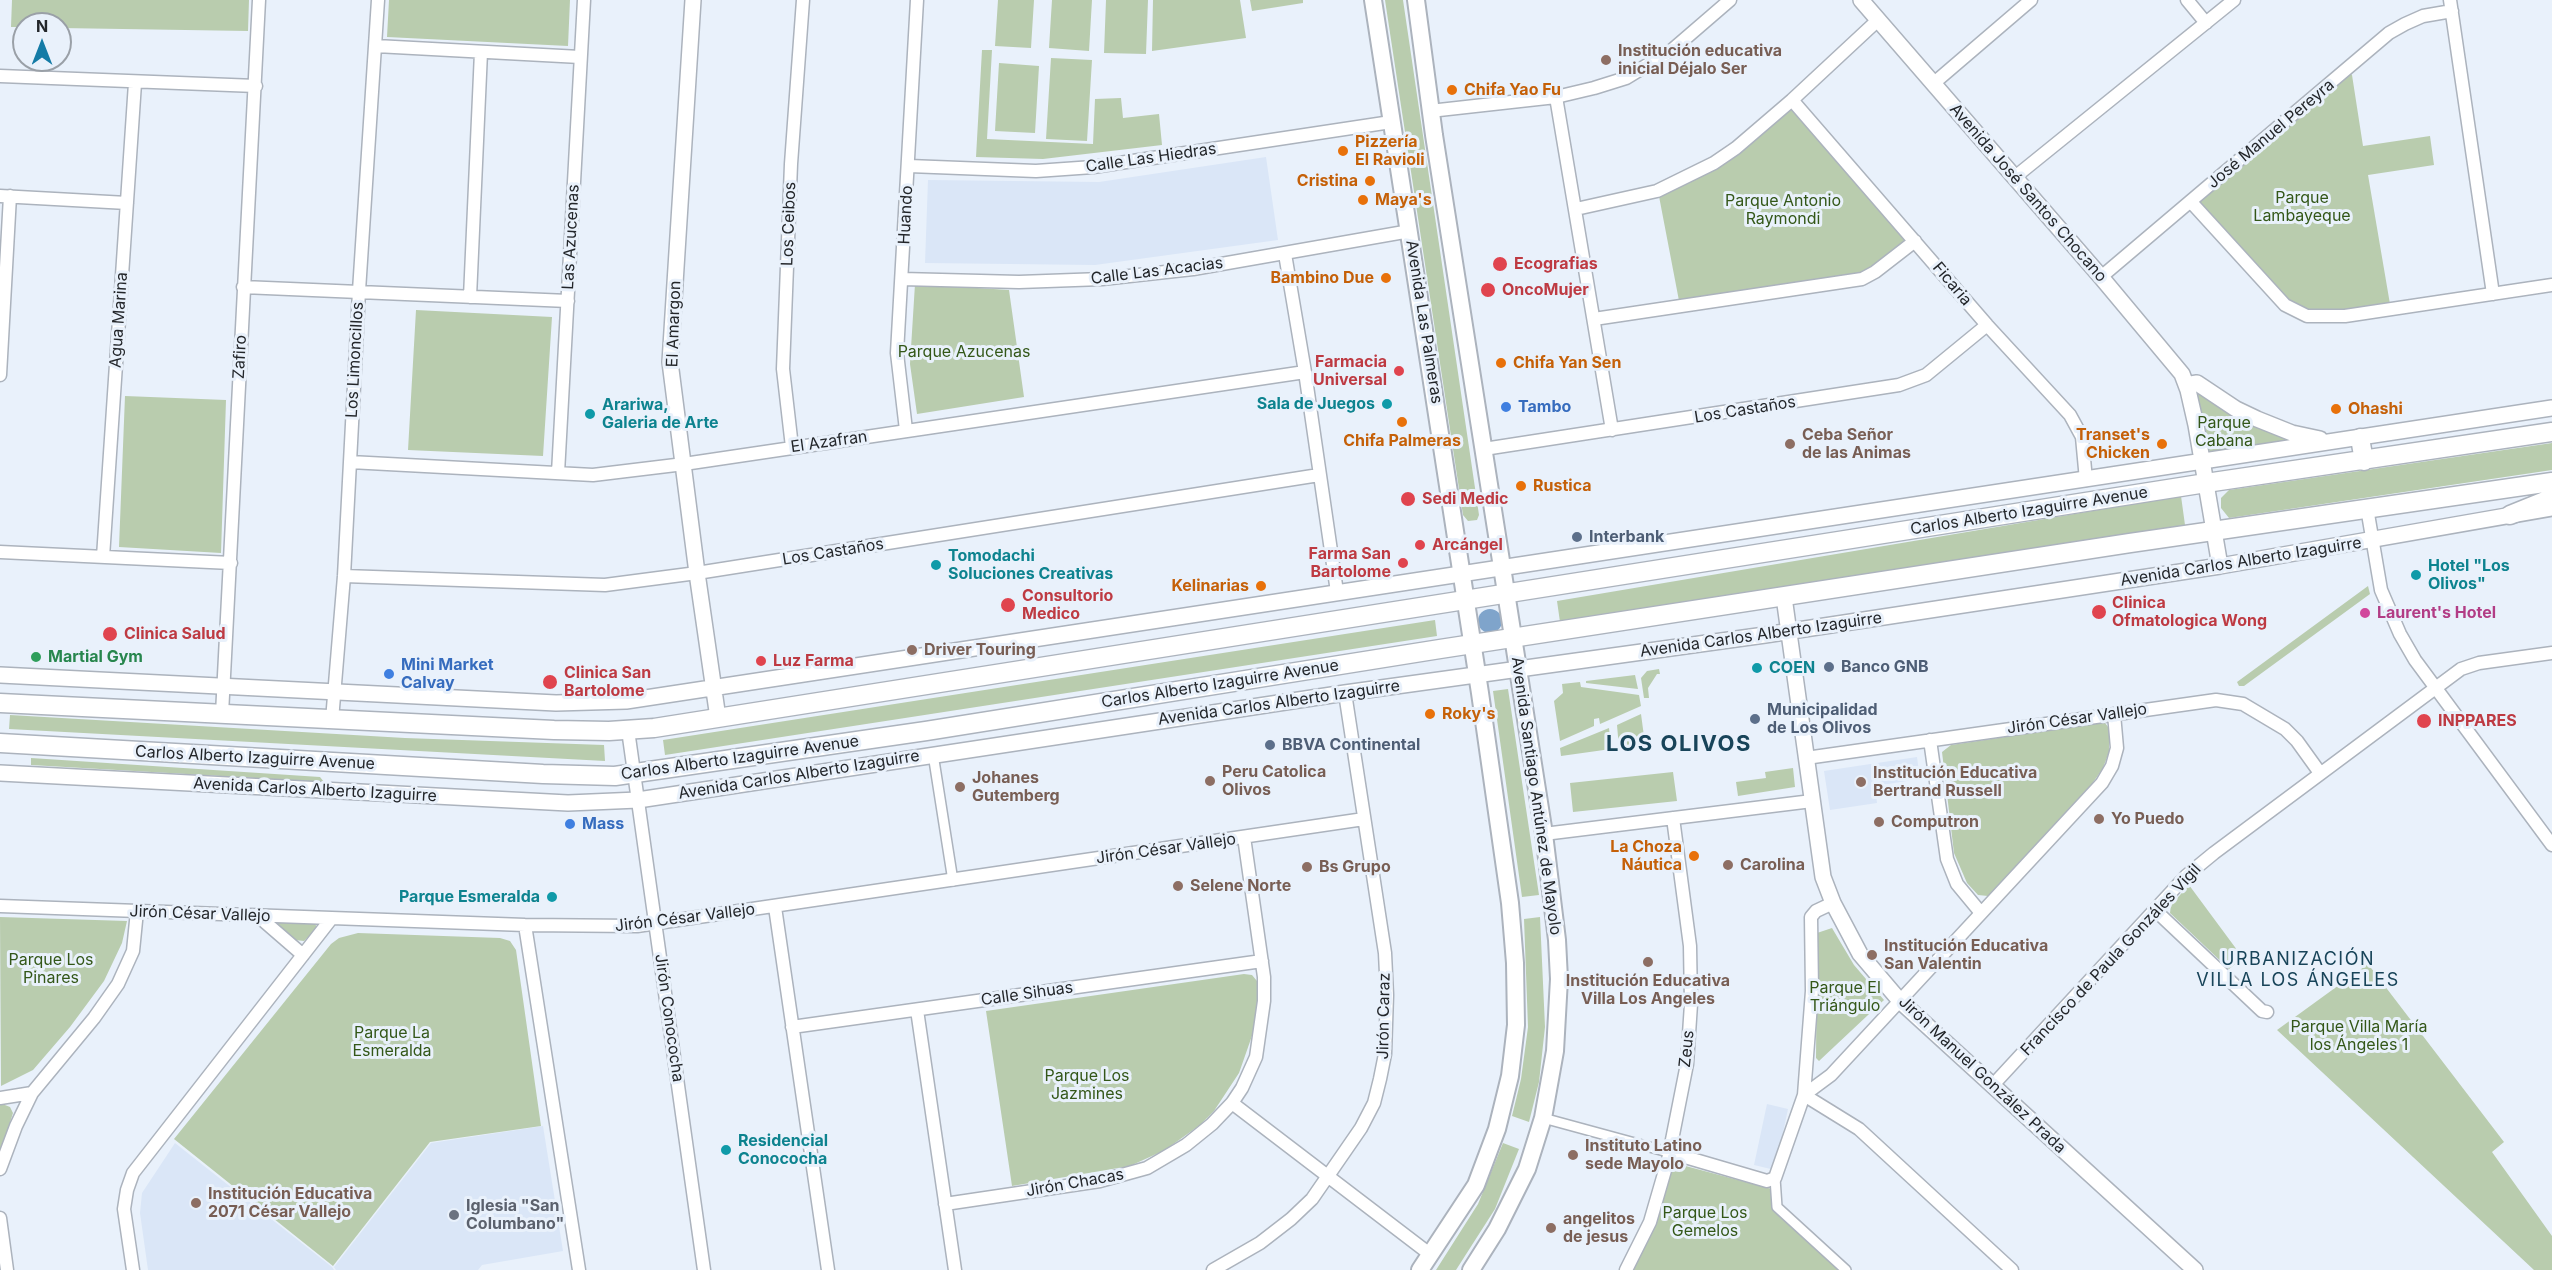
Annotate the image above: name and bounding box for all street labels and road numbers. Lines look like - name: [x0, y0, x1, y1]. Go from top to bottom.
- street label: José Manuel Pereyra: [2204, 75, 2338, 193]
- street label: Avenida José Santos Chocano: [1945, 100, 2111, 286]
- street label: Calle Las Hiedras: [1085, 139, 1217, 177]
- street label: Los Ceibos: [778, 182, 800, 266]
- street label: Las Azucenas: [559, 184, 583, 290]
- street label: Huando: [895, 185, 917, 245]
- street label: Avenida Las Palmeras: [1402, 239, 1446, 405]
- street label: Calle Las Acacias: [1090, 253, 1224, 289]
- street label: Ficaria: [1928, 258, 1976, 310]
- street label: Agua Marina: [106, 272, 132, 368]
- street label: El Amargon: [663, 280, 685, 368]
- street label: Los Limoncillos: [342, 301, 368, 419]
- street label: Zafiro: [229, 334, 251, 380]
- street label: Los Castaños: [1693, 393, 1797, 427]
- street label: El Azafran: [789, 427, 869, 457]
- street label: Carlos Alberto Izaguirre Avenue: [1909, 483, 2149, 539]
- street label: Avenida Carlos Alberto Izaguirre: [2119, 533, 2363, 591]
- street label: Los Castaños: [781, 535, 885, 569]
- street label: Avenida Carlos Alberto Izaguirre: [1639, 609, 1883, 661]
- street label: Carlos Alberto Izaguirre Avenue: [1100, 656, 1340, 712]
- street label: Avenida Santiago Antúnez de Mayolo: [1507, 656, 1565, 936]
- street label: Avenida Carlos Alberto Izaguirre: [1157, 677, 1401, 729]
- street label: Jirón César Vallejo: [2006, 700, 2148, 738]
- street label: Carlos Alberto Izaguirre Avenue: [620, 732, 860, 784]
- street label: Carlos Alberto Izaguirre Avenue: [135, 742, 375, 774]
- street label: Avenida Carlos Alberto Izaguirre: [677, 746, 921, 804]
- street label: Avenida Carlos Alberto Izaguirre: [193, 774, 437, 806]
- street label: Jirón César Vallejo: [1095, 830, 1237, 868]
- street label: Francisco de Paula Gonzáles Vigil: [2017, 860, 2205, 1060]
- street label: Jirón César Vallejo: [614, 900, 756, 936]
- street label: Jirón César Vallejo: [129, 902, 271, 926]
- street label: Jirón Conococha: [651, 953, 687, 1083]
- street label: Jirón Caraz: [1374, 972, 1394, 1060]
- street label: Calle Sihuas: [980, 978, 1074, 1010]
- street label: Jirón Manuel González Prada: [1894, 992, 2070, 1158]
- street label: Zeus: [1676, 1029, 1698, 1069]
- street label: Jirón Chacas: [1025, 1165, 1125, 1201]

